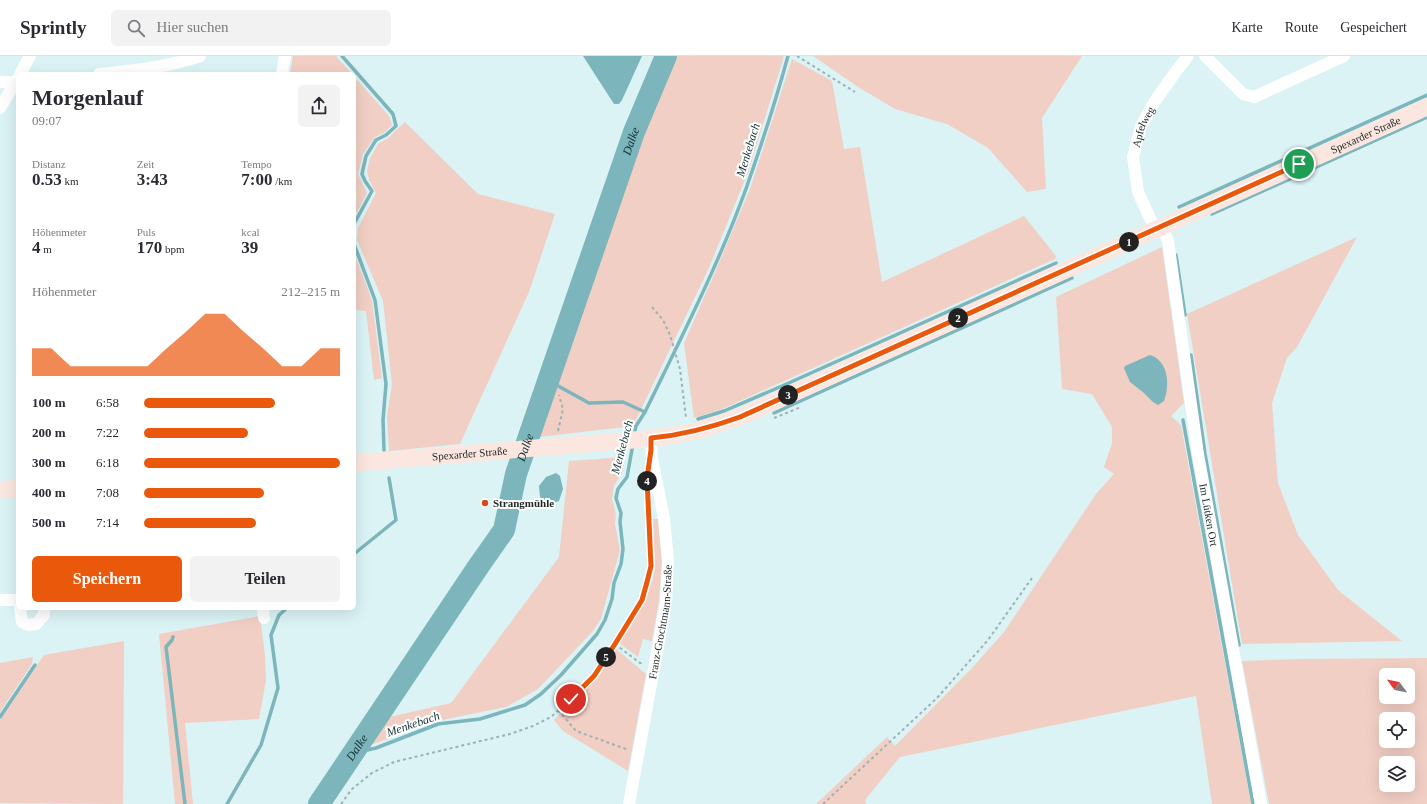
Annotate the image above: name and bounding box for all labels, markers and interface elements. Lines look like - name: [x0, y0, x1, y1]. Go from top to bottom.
- search box: [111, 10, 391, 46]
- text: Sprintly: [20, 17, 87, 38]
- icon: search: [125, 17, 147, 39]
- text: Hier suchen: [157, 19, 229, 35]
- text: Karte: [1232, 20, 1263, 35]
- text: Route: [1285, 20, 1318, 35]
- text: Gespeichert: [1340, 20, 1407, 35]
- text: Morgenlauf: [32, 85, 143, 110]
- button: share: [298, 85, 340, 127]
- street label: Apfelweg: [1130, 104, 1157, 149]
- text: 09:07: [32, 113, 62, 128]
- street label: Spexarder Straße: [1329, 114, 1402, 156]
- water label: Menkebach: [733, 122, 763, 179]
- water label: Dalke: [619, 124, 643, 158]
- pin: [1282, 147, 1316, 181]
- icon: arrive: [1288, 153, 1310, 175]
- text: Distanz: [32, 158, 66, 170]
- text: Zeit: [137, 158, 154, 170]
- text: Tempo: [241, 158, 272, 170]
- text: 0.53: [32, 170, 62, 189]
- text: 3:43: [137, 170, 168, 189]
- text: 7:00: [241, 170, 273, 189]
- text: km: [62, 175, 79, 187]
- text: /km: [273, 175, 292, 187]
- text: Höhenmeter: [32, 226, 86, 238]
- text: Puls: [137, 226, 156, 238]
- text: kcal: [241, 226, 260, 238]
- pin: 1: [1119, 232, 1139, 252]
- text: 1: [1126, 236, 1132, 248]
- text: 4: [32, 238, 41, 257]
- text: 170: [137, 238, 162, 257]
- text: 39: [241, 238, 258, 257]
- text: m: [41, 243, 52, 255]
- text: bpm: [162, 243, 184, 255]
- text: Höhenmeter: [32, 284, 96, 299]
- text: 212–215 m: [281, 284, 340, 299]
- pin: 2: [948, 308, 968, 328]
- text: 2: [955, 312, 961, 324]
- pin: 3: [778, 385, 798, 405]
- text: 3: [785, 389, 791, 401]
- text: 100 m: [32, 395, 66, 410]
- text: 6:58: [96, 395, 119, 410]
- water label: Menkebach: [608, 418, 636, 476]
- text: 200 m: [32, 425, 66, 440]
- text: 7:22: [96, 425, 119, 440]
- water label: Dalke: [514, 431, 537, 464]
- street label: Spexarder Straße: [431, 444, 508, 463]
- text: 300 m: [32, 455, 66, 470]
- text: 6:18: [96, 455, 119, 470]
- pin: 4: [637, 471, 657, 491]
- text: 4: [644, 475, 650, 487]
- street label: Im Lütken Ort: [1197, 482, 1220, 547]
- text: 400 m: [32, 485, 66, 500]
- text: 7:08: [96, 485, 119, 500]
- place label: Strangmühle: [493, 497, 554, 509]
- marker: Strangmühle: [480, 498, 490, 508]
- text: 500 m: [32, 515, 66, 530]
- text: 7:14: [96, 515, 119, 530]
- button: Speichern: [32, 556, 182, 602]
- button: Teilen: [190, 556, 340, 602]
- street label: Franz-Grochtmann-Straße: [646, 564, 674, 680]
- pin: 5: [596, 647, 616, 667]
- text: 5: [603, 651, 609, 663]
- north arrow: [1379, 668, 1415, 704]
- map controls: [1379, 668, 1415, 792]
- pin: [554, 682, 588, 716]
- icon: check: [560, 688, 582, 710]
- water label: Menkebach: [384, 708, 441, 740]
- button: locate: [1379, 712, 1415, 748]
- water label: Dalke: [343, 731, 371, 764]
- button: layers: [1379, 756, 1415, 792]

